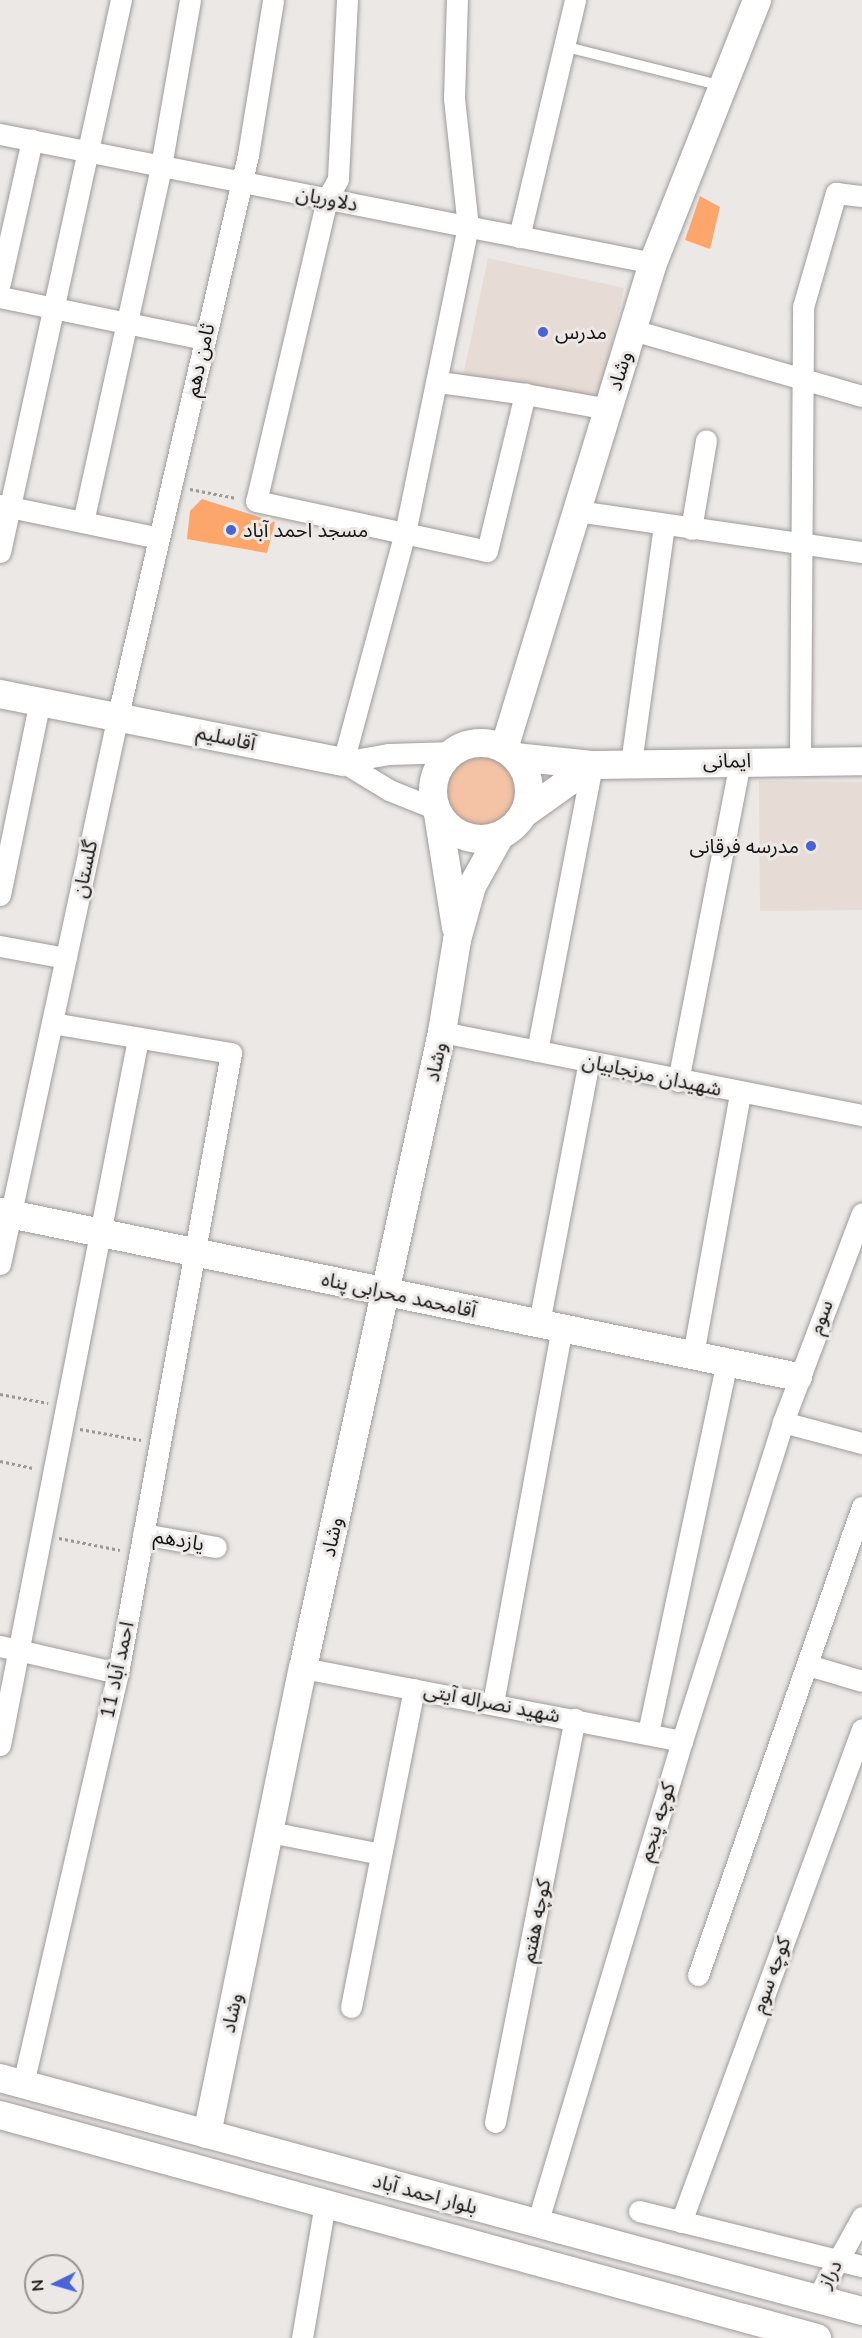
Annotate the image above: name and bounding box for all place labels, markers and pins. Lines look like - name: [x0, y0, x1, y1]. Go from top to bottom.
- place label: مدرس: [555, 320, 607, 344]
- marker: مدرس: [536, 325, 550, 339]
- place label: مسجد احمد آباد: [243, 518, 368, 542]
- marker: مسجد احمد آباد: [224, 523, 238, 537]
- place label: مدرسه فرقانی: [689, 834, 799, 858]
- marker: مدرسه فرقانی: [804, 839, 818, 853]

